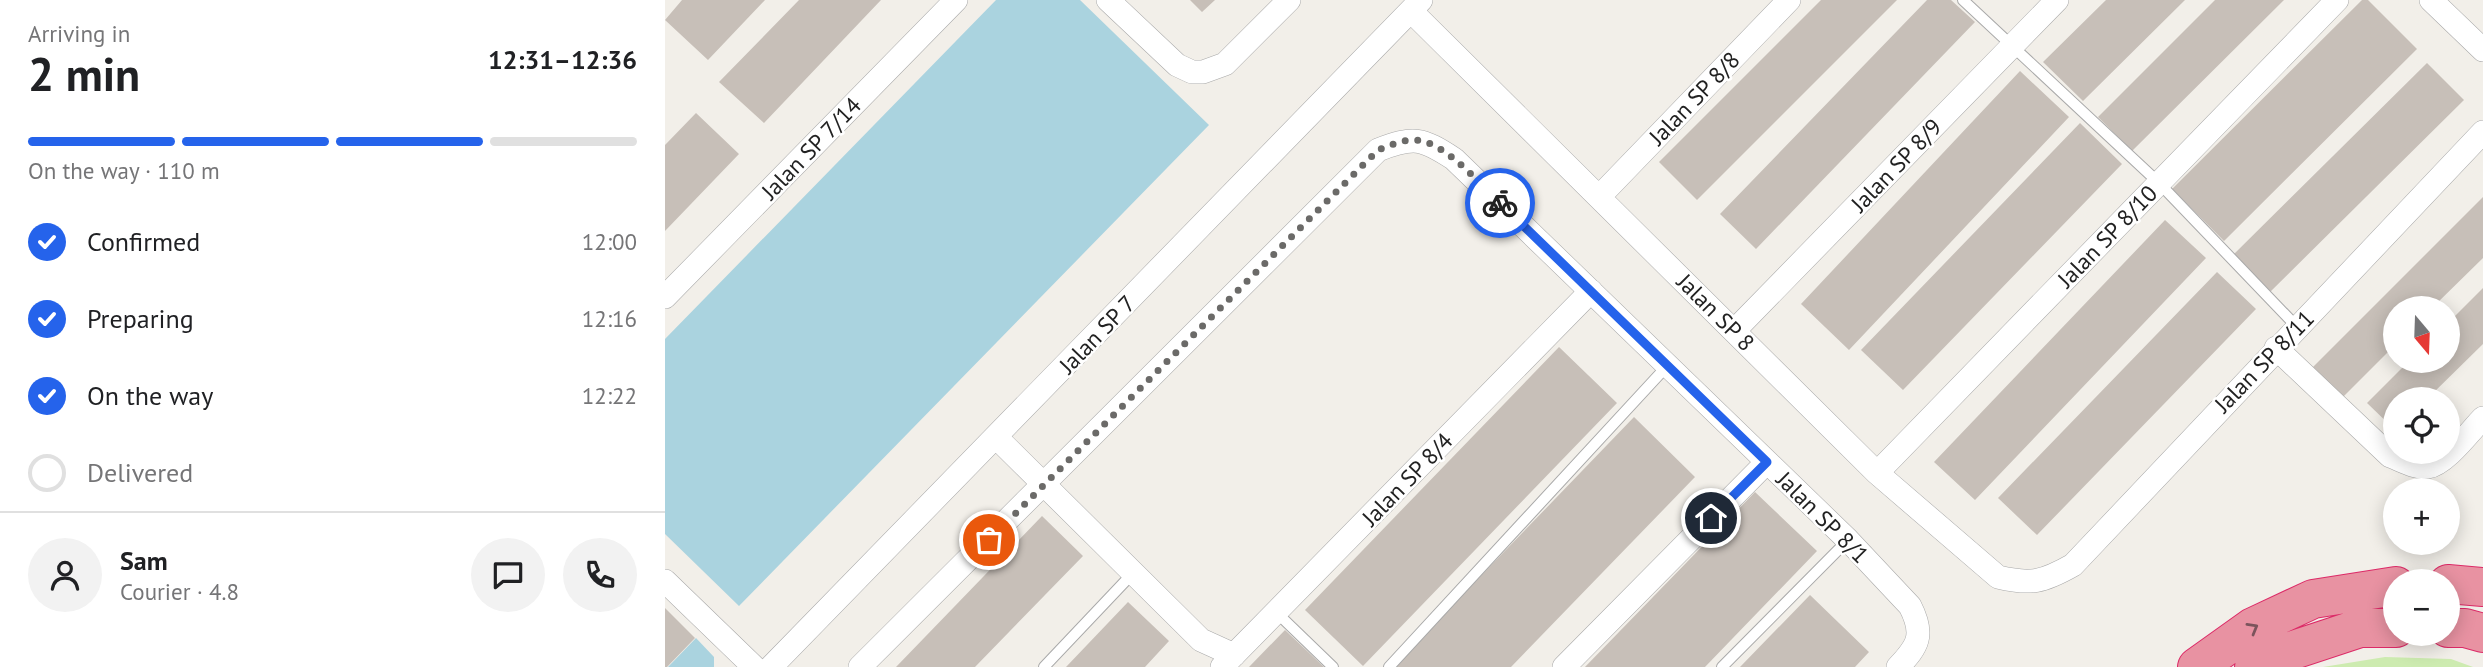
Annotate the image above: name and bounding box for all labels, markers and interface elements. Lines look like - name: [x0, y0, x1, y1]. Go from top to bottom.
- text: Arriving in: [28, 19, 130, 48]
- text: 12:31–12:36: [488, 43, 637, 76]
- text: 2 min: [28, 44, 140, 104]
- street label: Jalan SP 8/8: [1642, 45, 1746, 151]
- street label: Jalan SP 7/14: [754, 90, 867, 206]
- street label: Jalan SP 8/9: [1844, 112, 1948, 218]
- text: On the way · 110 m: [28, 156, 220, 185]
- courier: [1465, 168, 1535, 238]
- street label: Jalan SP 8/10: [2050, 179, 2163, 294]
- icon: bike: [1481, 184, 1519, 222]
- icon: check: [28, 223, 66, 261]
- text: Confirmed: [87, 225, 200, 258]
- text: 12:00: [582, 227, 637, 256]
- street label: Jalan SP 8: [1670, 266, 1761, 357]
- street label: Jalan SP 7: [1052, 289, 1141, 380]
- north arrow: [2383, 296, 2461, 373]
- map controls: [2383, 296, 2460, 646]
- icon: check: [28, 300, 66, 338]
- text: Preparing: [87, 302, 194, 335]
- text: 12:16: [582, 304, 637, 333]
- street label: Jalan SP 8/11: [2207, 304, 2320, 419]
- icon: check: [28, 377, 66, 415]
- text: On the way: [87, 379, 213, 412]
- text: 12:22: [582, 381, 637, 410]
- button: locate: [2383, 387, 2460, 464]
- street label: Jalan SP 8/4: [1355, 426, 1459, 532]
- text: Delivered: [87, 456, 193, 489]
- street label: Jalan SP 8/1: [1770, 464, 1875, 569]
- button: +: [2383, 478, 2460, 555]
- pin: [1681, 488, 1741, 548]
- icon: home: [1692, 499, 1730, 537]
- pin: [959, 510, 1019, 570]
- icon: bag: [970, 521, 1008, 559]
- button: person: [28, 538, 102, 612]
- button: chat: [471, 538, 545, 612]
- button: phone: [563, 538, 637, 612]
- text: Sam: [120, 544, 168, 577]
- button: −: [2383, 569, 2460, 646]
- text: Courier · 4.8: [120, 577, 239, 606]
- one-way arrow: [2245, 623, 2258, 636]

